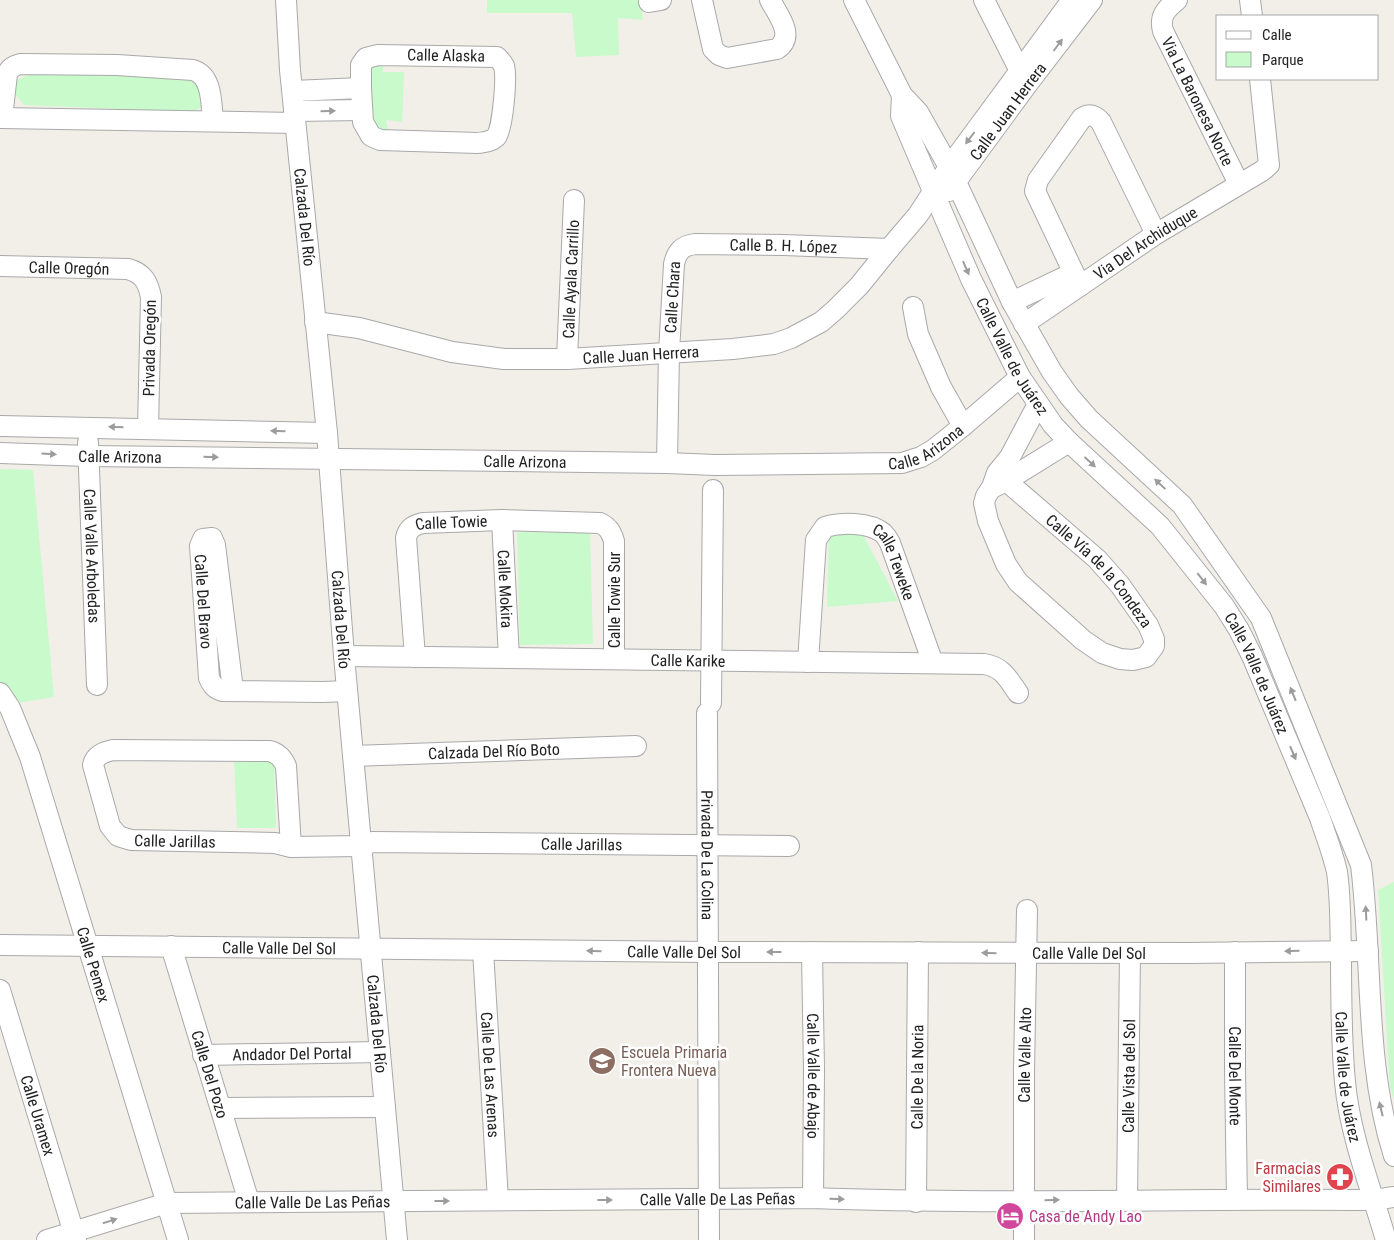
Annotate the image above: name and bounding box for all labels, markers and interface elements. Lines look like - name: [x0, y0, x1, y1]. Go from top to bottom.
- legend: [1216, 15, 1379, 80]
- text: Calle: [1262, 26, 1292, 44]
- street label: Via La Baronesa Norte: [1157, 34, 1237, 169]
- one-way arrow: [1052, 39, 1063, 52]
- street label: Calle Alaska: [407, 45, 485, 66]
- text: Parque: [1262, 51, 1304, 69]
- street label: Calle Juan Herrera: [966, 59, 1050, 164]
- one-way arrow: [320, 106, 336, 114]
- one-way arrow: [965, 131, 975, 145]
- street label: Calzada Del Río: [290, 167, 319, 267]
- street label: Via Del Archiduque: [1090, 203, 1201, 284]
- street label: Calle Ayala Carrillo: [559, 219, 583, 339]
- street label: Calle B. H. López: [729, 235, 838, 257]
- street label: Calle Oregón: [28, 258, 110, 279]
- street label: Calle Chara: [661, 261, 684, 334]
- one-way arrow: [963, 261, 971, 275]
- street label: Calle Valle de Juárez: [972, 294, 1052, 419]
- street label: Privada Oregón: [139, 300, 160, 396]
- street label: Calle Juan Herrera: [582, 342, 700, 368]
- street label: Calle Arizona: [888, 421, 967, 473]
- one-way arrow: [107, 423, 123, 431]
- one-way arrow: [270, 427, 286, 435]
- street label: Calle Arizona: [78, 447, 162, 467]
- one-way arrow: [41, 450, 57, 458]
- street label: Calle Arizona: [483, 452, 567, 472]
- one-way arrow: [203, 453, 219, 461]
- one-way arrow: [1084, 456, 1096, 468]
- one-way arrow: [1155, 478, 1167, 490]
- street label: Calle Valle Arboledas: [80, 489, 104, 623]
- street label: Calle Vía de la Condeza: [1042, 510, 1156, 631]
- street label: Calle Towie: [413, 512, 488, 535]
- street label: Calle Teweke: [869, 520, 919, 603]
- street label: Calle Mokira: [494, 549, 516, 629]
- street label: Calle Towie Sur: [605, 552, 624, 648]
- street label: Calle Del Bravo: [191, 554, 216, 649]
- street label: Calzada Del Río: [327, 570, 354, 670]
- one-way arrow: [1197, 572, 1208, 585]
- street label: Calle Valle de Juárez: [1220, 609, 1293, 737]
- street label: Calle Karike: [650, 651, 725, 671]
- one-way arrow: [1288, 686, 1296, 701]
- street label: Calzada Del Río Boto: [428, 740, 560, 763]
- one-way arrow: [1289, 746, 1297, 761]
- street label: Privada De La Colina: [697, 790, 717, 920]
- street label: Calle Jarillas: [134, 831, 216, 852]
- street label: Calle Jarillas: [541, 835, 622, 854]
- one-way arrow: [1362, 904, 1370, 920]
- street label: Calle Pemex: [73, 925, 114, 1005]
- street label: Calle Valle Del Sol: [222, 938, 336, 958]
- street label: Calle Valle Del Sol: [627, 942, 741, 962]
- street label: Calle Valle Del Sol: [1032, 944, 1146, 963]
- one-way arrow: [586, 947, 602, 955]
- one-way arrow: [766, 948, 782, 956]
- one-way arrow: [1284, 948, 1300, 956]
- one-way arrow: [981, 949, 997, 957]
- street label: Calzada Del Río: [363, 974, 391, 1074]
- street label: Calle Valle Alto: [1015, 1007, 1035, 1103]
- street label: Calle De Las Arenas: [477, 1011, 503, 1138]
- street label: Calle Valle de Juárez: [1331, 1011, 1365, 1144]
- street label: Calle Valle de Abajo: [803, 1013, 823, 1139]
- street label: Calle Vista del Sol: [1119, 1019, 1139, 1133]
- street label: Calle De la Noria: [908, 1025, 927, 1129]
- street label: Calle Del Monte: [1225, 1026, 1245, 1126]
- street label: Calle Del Pozo: [187, 1028, 232, 1121]
- street label: Andador Del Portal: [232, 1043, 352, 1065]
- place label: Escuela Primaria Frontera Nueva: [621, 1043, 727, 1080]
- school or university icon: Escuela Primaria Frontera Nueva: [587, 1046, 617, 1076]
- street label: Calle Uramex: [16, 1073, 59, 1158]
- one-way arrow: [1377, 1102, 1385, 1117]
- place label: Farmacias Similares: [1255, 1159, 1321, 1196]
- pharmacy icon: Farmacias Similares: [1325, 1162, 1355, 1192]
- street label: Calle Valle De Las Peñas: [640, 1189, 795, 1209]
- street label: Calle Valle De Las Peñas: [235, 1192, 390, 1212]
- one-way arrow: [597, 1196, 613, 1204]
- one-way arrow: [829, 1196, 845, 1204]
- one-way arrow: [1044, 1196, 1060, 1204]
- one-way arrow: [434, 1197, 450, 1205]
- hotel icon: Casa de Andy Lao: [995, 1201, 1025, 1231]
- place label: Casa de Andy Lao: [1029, 1207, 1142, 1226]
- one-way arrow: [103, 1216, 118, 1224]

